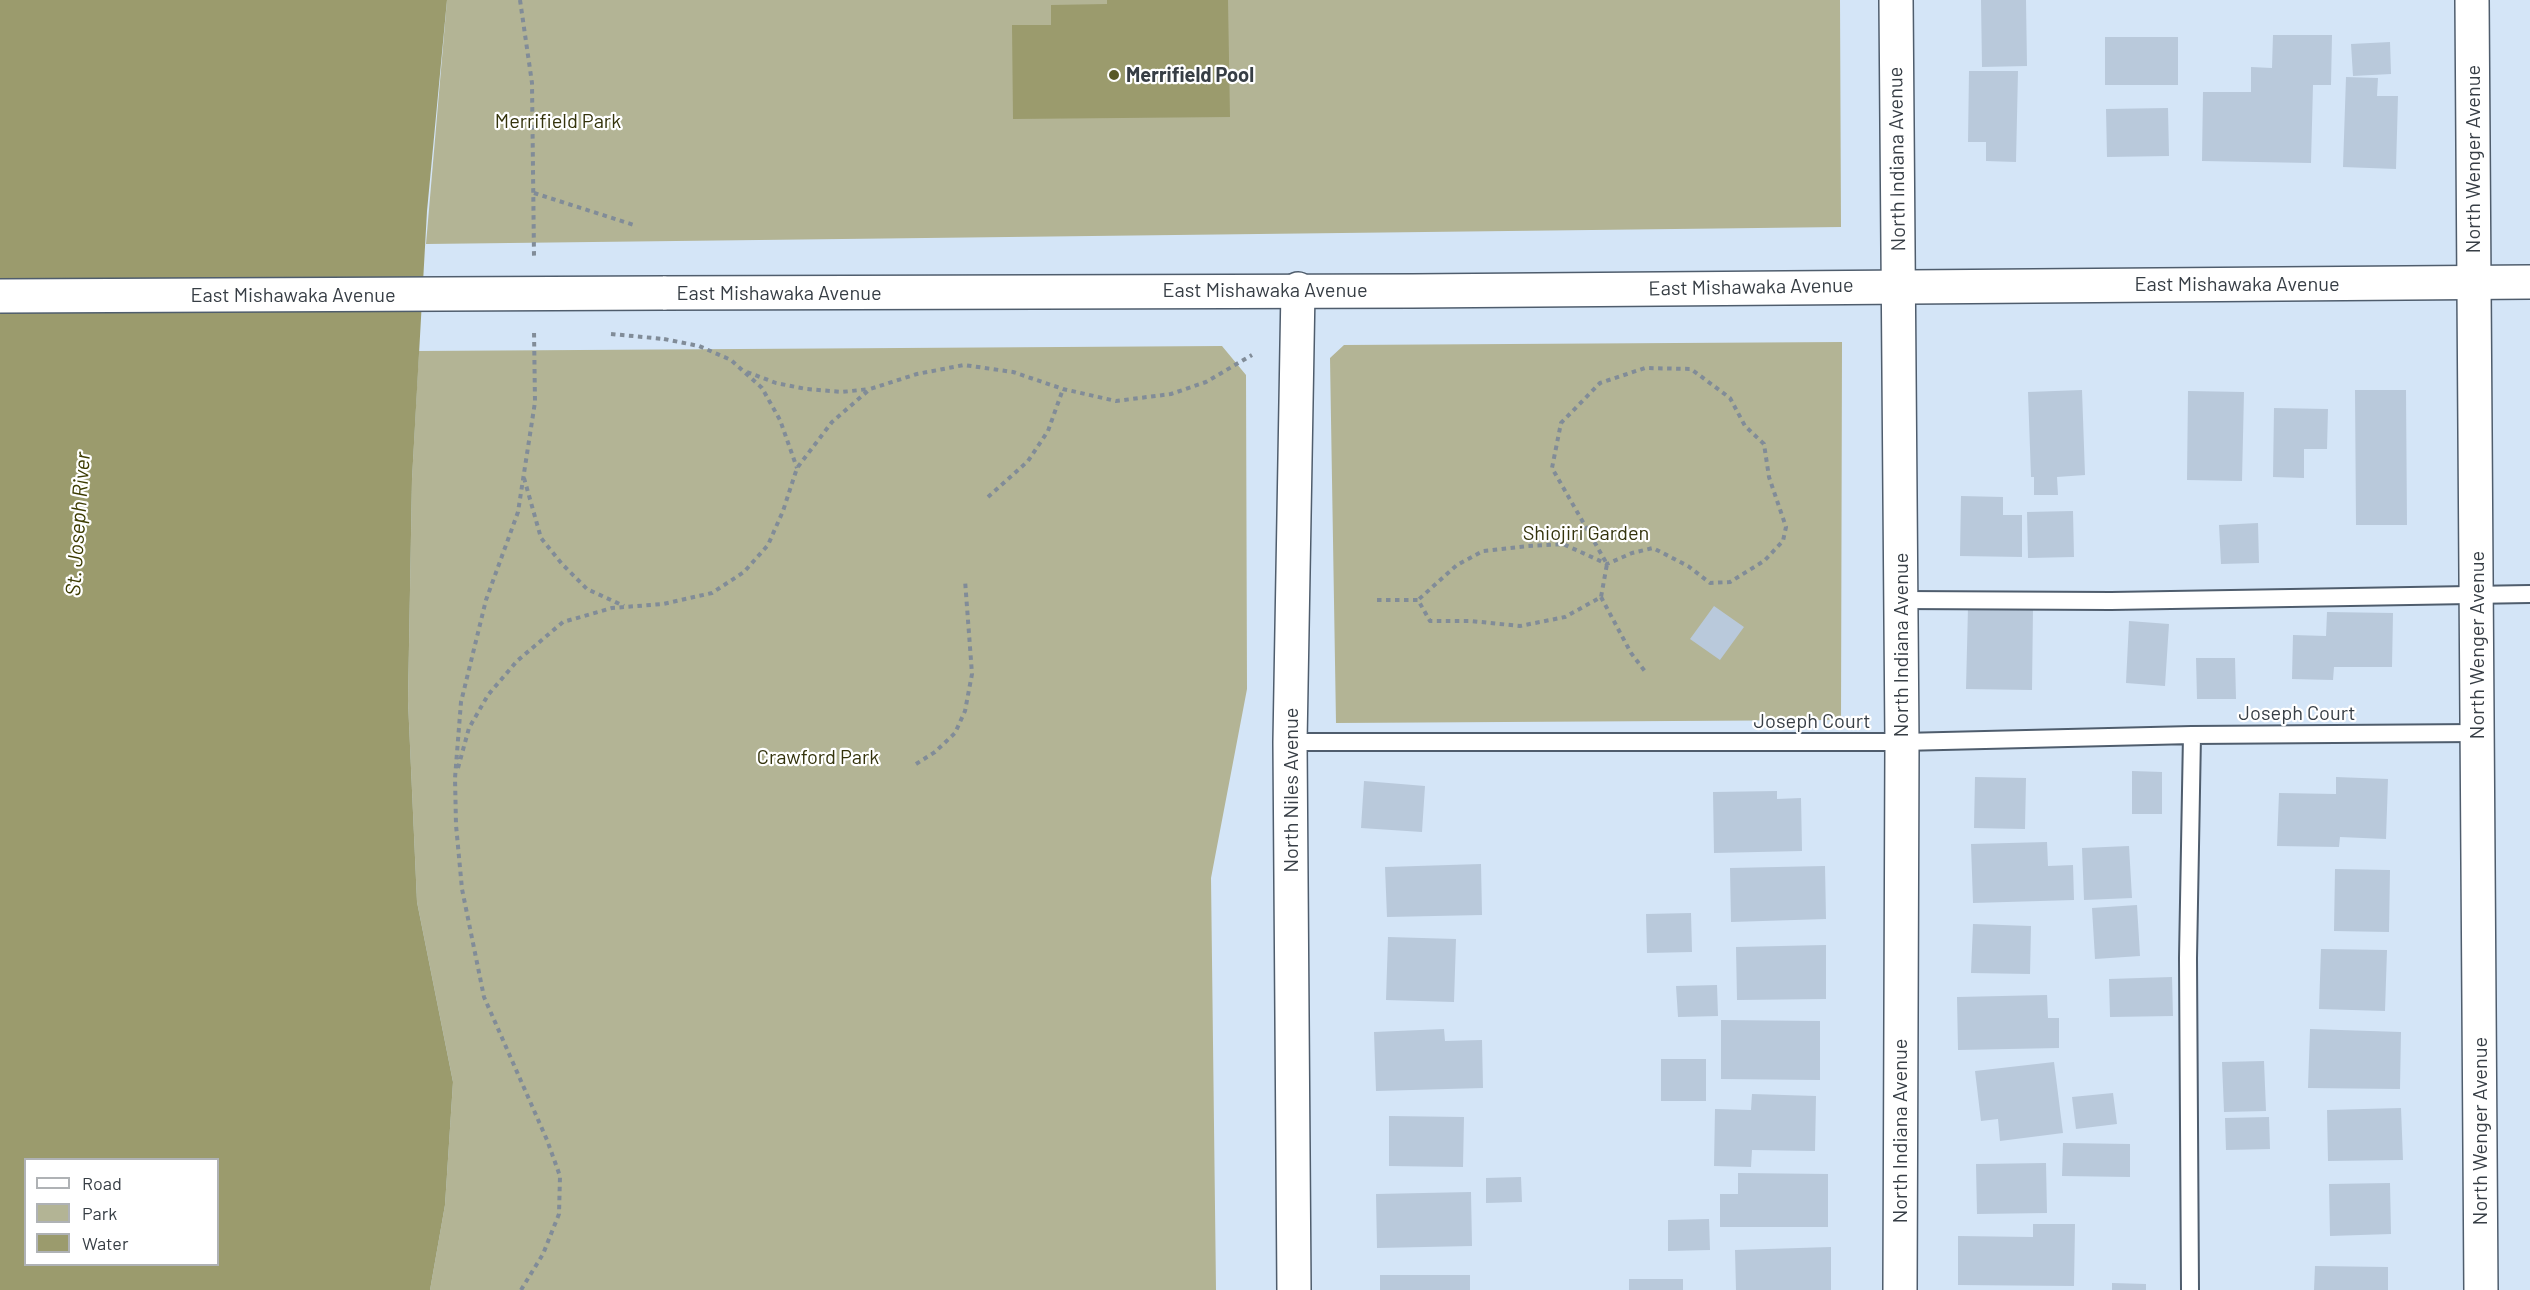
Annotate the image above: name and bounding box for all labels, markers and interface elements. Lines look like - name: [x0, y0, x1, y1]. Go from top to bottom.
- place label: Merrifield Pool: [1126, 63, 1254, 87]
- street label: North Wenger Avenue: [2461, 65, 2485, 253]
- street label: North Indiana Avenue: [1883, 66, 1911, 252]
- marker: Merrifield Pool: [1107, 68, 1121, 82]
- park label: Merrifield Park: [495, 109, 621, 133]
- street label: East Mishawaka Avenue: [2134, 272, 2340, 296]
- street label: East Mishawaka Avenue: [1648, 273, 1854, 301]
- street label: East Mishawaka Avenue: [1162, 278, 1368, 302]
- street label: East Mishawaka Avenue: [676, 281, 882, 305]
- street label: East Mishawaka Avenue: [190, 283, 396, 307]
- water label: St. Joseph River: [60, 451, 96, 597]
- park label: Shiojiri Garden: [1523, 521, 1649, 545]
- street label: North Wenger Avenue: [2465, 551, 2489, 739]
- street label: North Indiana Avenue: [1889, 553, 1913, 737]
- street label: Joseph Court: [2238, 701, 2356, 725]
- street label: North Niles Avenue: [1279, 708, 1303, 872]
- street label: Joseph Court: [1753, 709, 1871, 733]
- park label: Crawford Park: [757, 745, 879, 769]
- street label: North Wenger Avenue: [2468, 1037, 2492, 1225]
- street label: North Indiana Avenue: [1888, 1039, 1912, 1223]
- legend: [24, 1158, 219, 1266]
- text: Road: [82, 1172, 122, 1194]
- text: Park: [82, 1202, 117, 1224]
- text: Water: [82, 1232, 129, 1254]

